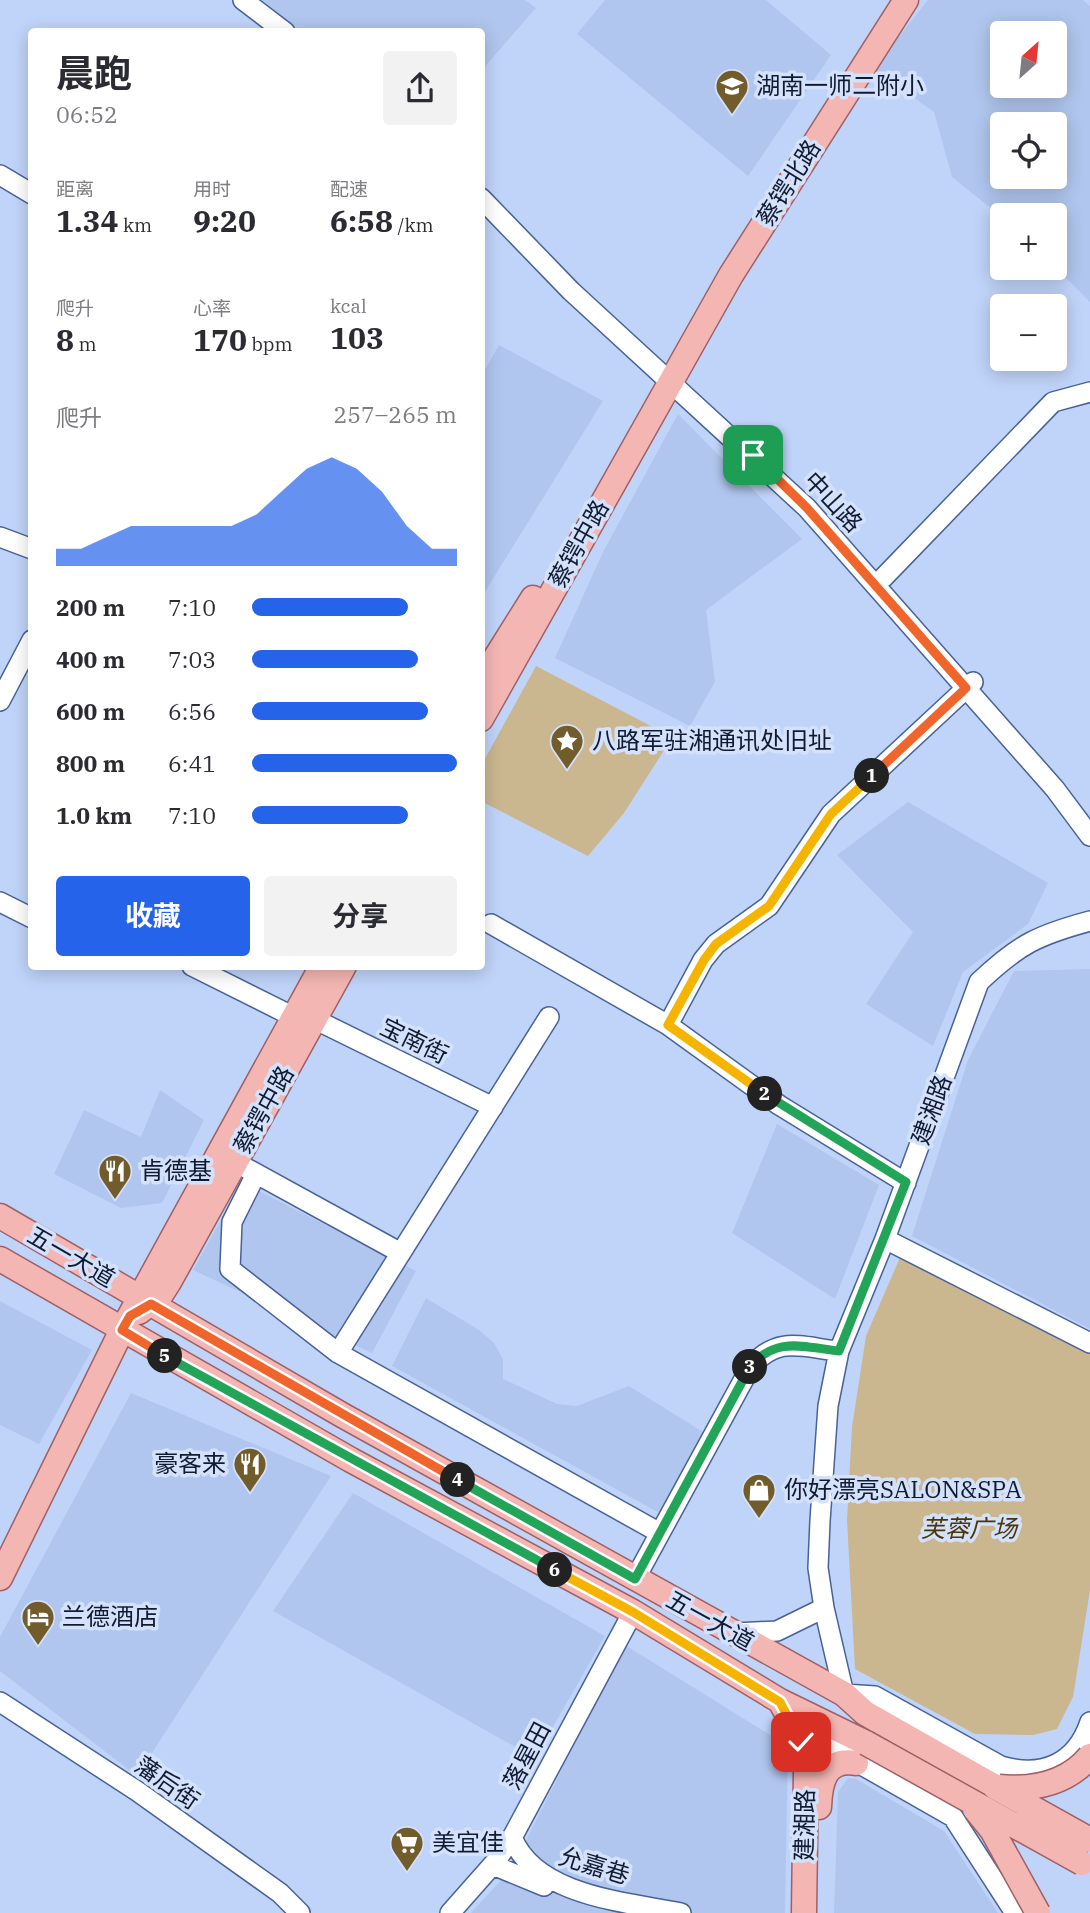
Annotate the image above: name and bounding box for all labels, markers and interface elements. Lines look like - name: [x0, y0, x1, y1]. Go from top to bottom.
- north arrow: [990, 21, 1068, 98]
- map controls: [990, 21, 1067, 371]
- text: 晨跑: [56, 48, 132, 97]
- button: share: [383, 51, 457, 125]
- school or university icon: 湖南一师二附小: [713, 67, 751, 116]
- place label: 湖南一师二附小: [756, 69, 924, 101]
- text: 06:52: [56, 99, 118, 129]
- button: locate: [990, 112, 1067, 189]
- street label: 蔡锷北路: [749, 133, 827, 232]
- text: 距离: [56, 177, 94, 201]
- text: 用时: [193, 177, 231, 201]
- text: 配速: [330, 177, 368, 201]
- text: 1.34: [56, 201, 118, 240]
- text: 9:20: [193, 201, 256, 240]
- text: 6:58: [330, 201, 393, 240]
- button: +: [990, 203, 1067, 280]
- text: km: [118, 213, 152, 237]
- text: /km: [393, 213, 434, 237]
- text: kcal: [330, 294, 367, 318]
- button: −: [990, 294, 1067, 371]
- text: 爬升: [56, 296, 94, 320]
- text: 心率: [193, 296, 231, 320]
- text: 103: [330, 318, 384, 357]
- text: 8: [56, 320, 74, 359]
- text: 170: [193, 320, 247, 359]
- text: m: [74, 332, 97, 356]
- text: bpm: [247, 332, 293, 356]
- text: 257–265 m: [333, 399, 457, 429]
- text: 爬升: [56, 402, 102, 432]
- pin: [723, 425, 783, 485]
- icon: arrive: [734, 436, 772, 474]
- street label: 中山路: [797, 464, 870, 539]
- street label: 蔡锷中路: [541, 494, 615, 593]
- text: 200 m: [56, 592, 125, 622]
- text: 7:10: [168, 592, 216, 622]
- text: 400 m: [56, 644, 125, 674]
- text: 7:03: [168, 644, 216, 674]
- text: 600 m: [56, 696, 125, 726]
- text: 6:56: [168, 696, 216, 726]
- place icon: 八路军驻湘通讯处旧址: [548, 722, 586, 771]
- place label: 八路军驻湘通讯处旧址: [592, 724, 832, 756]
- text: 800 m: [56, 748, 125, 778]
- text: 6:41: [168, 748, 216, 778]
- pin: 1: [854, 758, 890, 794]
- text: 1: [866, 763, 877, 787]
- text: 1.0 km: [56, 800, 132, 830]
- text: 7:10: [168, 800, 216, 830]
- button: 收藏: [56, 876, 250, 956]
- button: 分享: [264, 876, 457, 956]
- street label: 宝南街: [375, 1010, 454, 1070]
- street label: 蔡锷中路: [226, 1060, 300, 1159]
- street label: 建湘路: [904, 1070, 958, 1149]
- pin: 2: [748, 1076, 782, 1112]
- text: 2: [759, 1081, 770, 1105]
- restaurant icon: 肯德基: [96, 1152, 134, 1201]
- place label: 肯德基: [140, 1154, 212, 1186]
- street label: 五一大道: [22, 1218, 121, 1294]
- pin: 5: [148, 1338, 182, 1374]
- text: 5: [159, 1343, 170, 1367]
- pin: 3: [732, 1350, 768, 1384]
- text: 3: [744, 1354, 755, 1378]
- restaurant icon: 豪客来: [231, 1445, 269, 1494]
- place label: 豪客来: [154, 1447, 226, 1479]
- pin: 4: [440, 1462, 476, 1498]
- text: 4: [452, 1467, 463, 1491]
- shop icon: 你好漂亮SALON&SPA: [740, 1471, 778, 1520]
- place label: 你好漂亮SALON&SPA: [784, 1473, 1022, 1505]
- park label: 芙蓉广场: [921, 1512, 1019, 1544]
- pin: 6: [538, 1552, 572, 1588]
- text: 6: [549, 1557, 560, 1581]
- street label: 五一大道: [661, 1583, 760, 1657]
- hotel icon: 兰德酒店: [19, 1598, 57, 1647]
- place label: 兰德酒店: [62, 1600, 158, 1632]
- pin: [771, 1712, 831, 1772]
- street label: 落星田: [495, 1716, 557, 1795]
- icon: check: [782, 1723, 820, 1761]
- street label: 藩后街: [129, 1748, 206, 1816]
- street label: 建湘路: [787, 1789, 821, 1861]
- supermarket icon: 美宜佳: [388, 1824, 426, 1873]
- place label: 美宜佳: [432, 1826, 504, 1858]
- street label: 允嘉巷: [555, 1839, 633, 1891]

